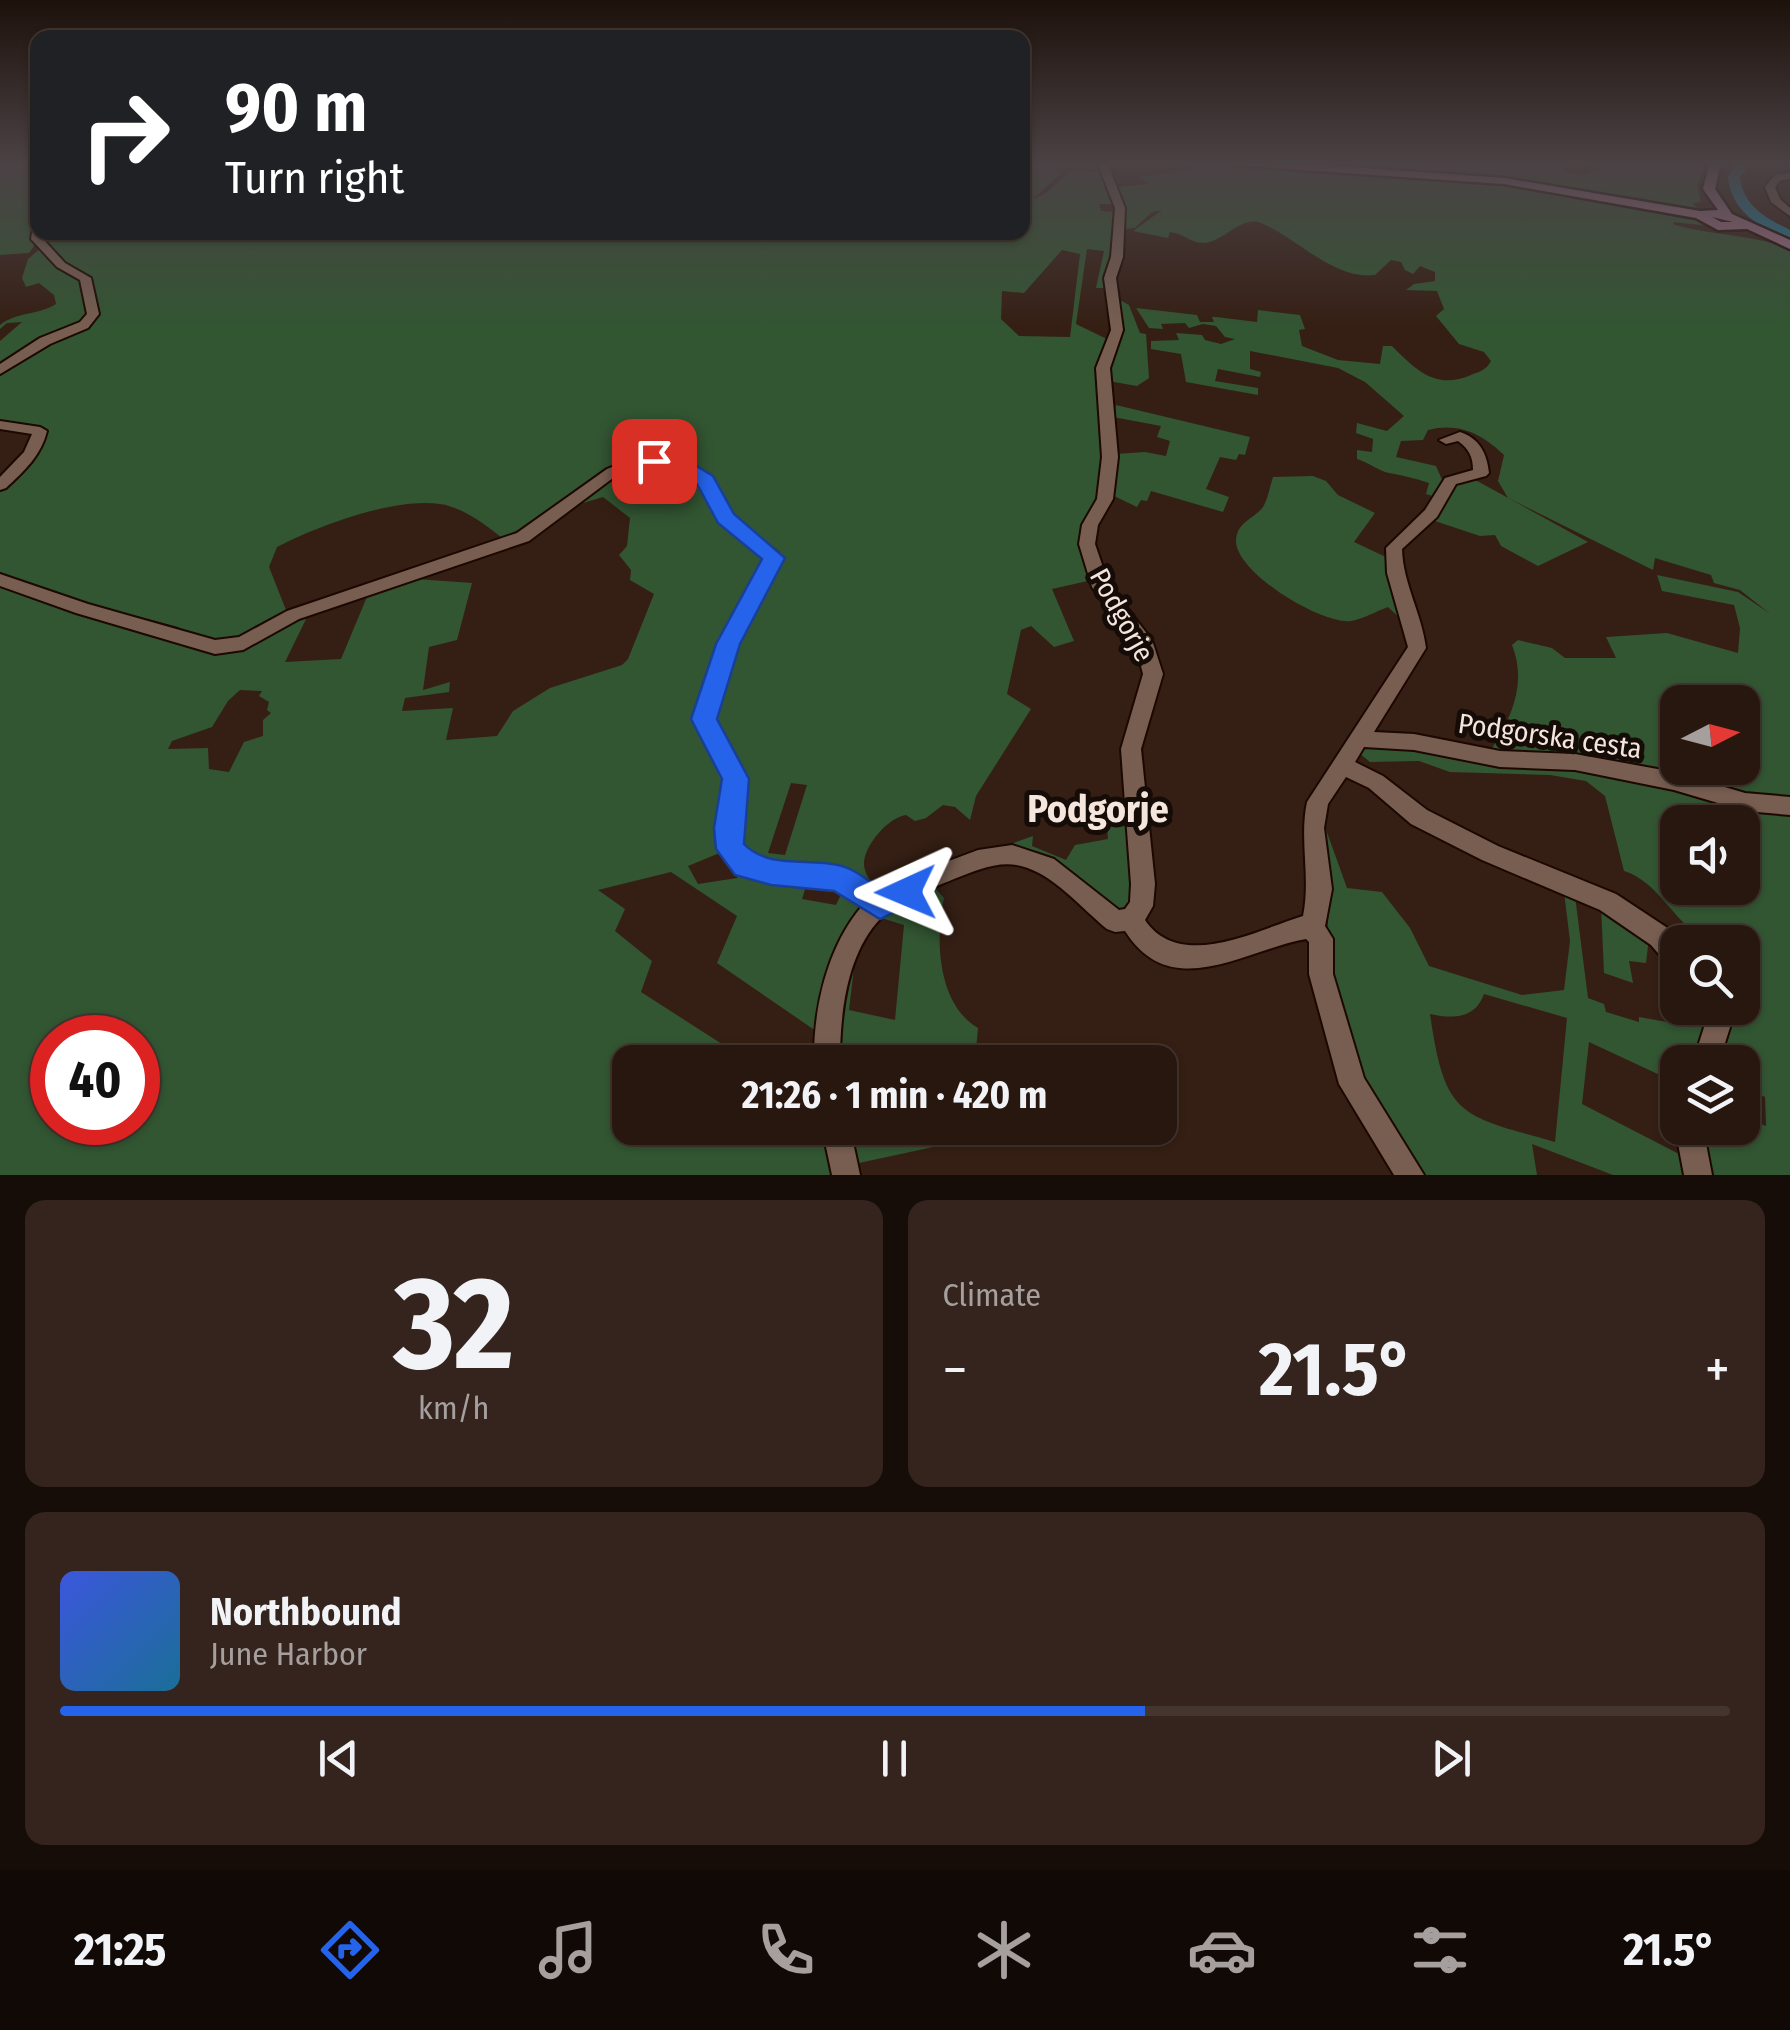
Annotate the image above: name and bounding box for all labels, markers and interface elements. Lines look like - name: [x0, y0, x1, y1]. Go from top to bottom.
- text: 90 m: [225, 66, 367, 150]
- icon: right: [60, 70, 190, 200]
- text: Turn right: [225, 151, 404, 205]
- pin: [612, 419, 697, 504]
- icon: arrive: [627, 434, 682, 489]
- street label: Podgorje: [1083, 563, 1161, 667]
- north arrow: [1660, 685, 1760, 785]
- map controls: [1660, 685, 1760, 1145]
- street label: Podgorska cesta: [1456, 707, 1644, 765]
- district label: Podgorje: [1027, 786, 1169, 832]
- button: sound: [1660, 805, 1760, 905]
- position arrow: [854, 840, 958, 944]
- button: search: [1660, 925, 1760, 1025]
- speed limit sign: 40: [30, 1015, 160, 1145]
- button: layers: [1660, 1045, 1760, 1145]
- text: 21:26 · 1 min · 420 m: [742, 1072, 1047, 1118]
- text: 32: [393, 1246, 514, 1402]
- text: Climate: [943, 1276, 1041, 1314]
- text: 21.5°: [1259, 1325, 1413, 1415]
- text: −: [943, 1337, 967, 1403]
- text: +: [1705, 1337, 1730, 1403]
- text: km/h: [418, 1389, 489, 1427]
- text: Northbound: [210, 1589, 402, 1635]
- text: June Harbor: [210, 1635, 367, 1673]
- icon: previous: [311, 1731, 366, 1786]
- icon: pause: [867, 1731, 922, 1786]
- icon: next: [1424, 1731, 1479, 1786]
- icon: directions: [315, 1915, 385, 1985]
- icon: music: [533, 1915, 603, 1985]
- icon: phone: [751, 1915, 821, 1985]
- icon: climate: [969, 1915, 1039, 1985]
- icon: car: [1187, 1915, 1257, 1985]
- icon: filters: [1405, 1915, 1475, 1985]
- text: 21:25: [74, 1923, 166, 1977]
- text: 21.5°: [1623, 1923, 1716, 1977]

